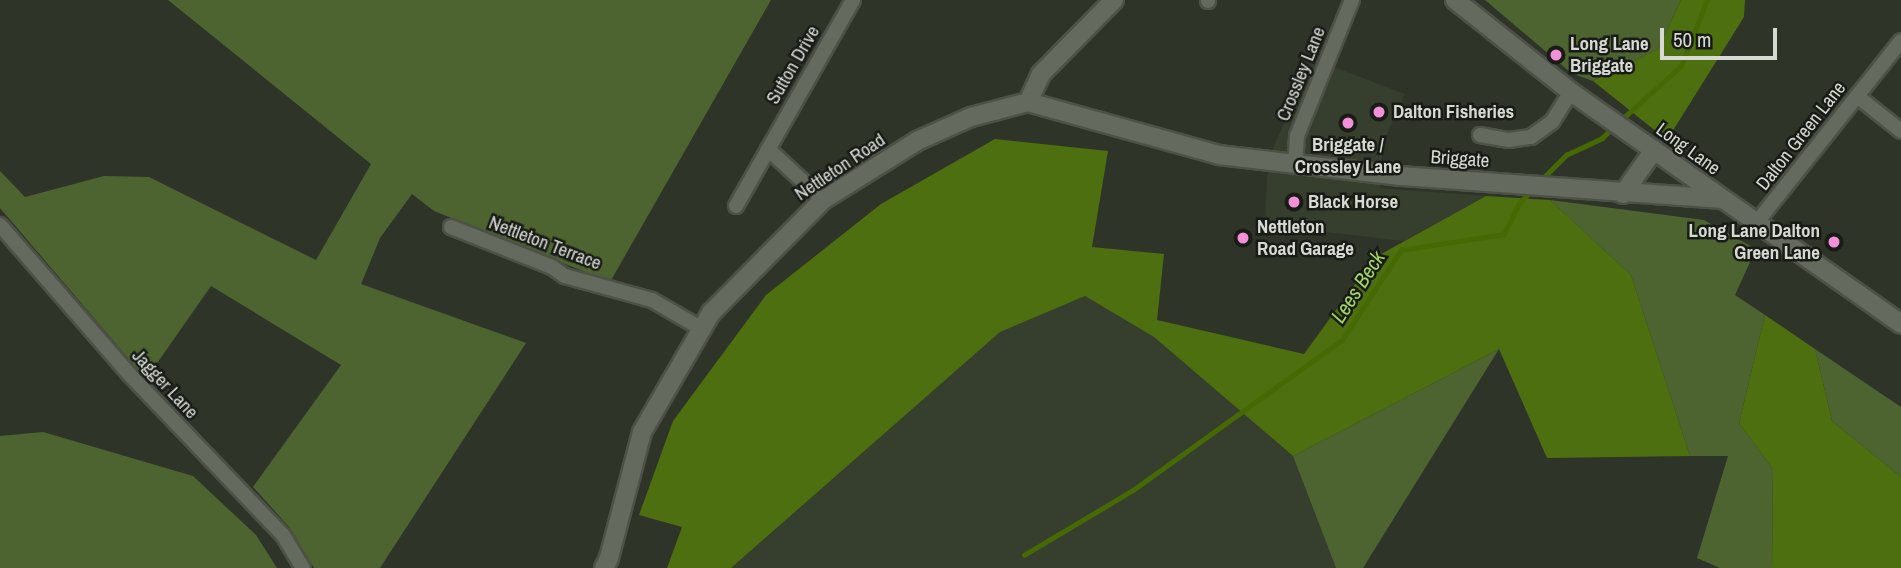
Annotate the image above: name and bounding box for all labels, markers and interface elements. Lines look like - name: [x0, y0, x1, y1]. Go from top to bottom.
- scale bar: [1663, 14, 1780, 58]
- street label: Sutton Drive: [761, 22, 825, 108]
- street label: Crossley Lane: [1272, 24, 1330, 124]
- text: 50 m: [1673, 25, 1711, 54]
- place label: Long Lane Briggate: [1570, 33, 1649, 77]
- marker: Long Lane Briggate: [1548, 47, 1564, 63]
- street label: Dalton Green Lane: [1751, 77, 1851, 195]
- place label: Dalton Fisheries: [1393, 101, 1514, 123]
- marker: Dalton Fisheries: [1371, 104, 1387, 120]
- marker: Briggate / Crossley Lane: [1340, 115, 1356, 131]
- street label: Long Lane: [1652, 118, 1724, 180]
- street label: Nettleton Road: [791, 128, 889, 206]
- place label: Briggate / Crossley Lane: [1295, 134, 1401, 178]
- street label: Briggate: [1430, 146, 1490, 172]
- place label: Black Horse: [1308, 191, 1398, 213]
- marker: Black Horse: [1286, 194, 1302, 210]
- street label: Nettleton Terrace: [486, 211, 604, 275]
- place label: Nettleton Road Garage: [1257, 216, 1354, 260]
- place label: Long Lane Dalton Green Lane: [1688, 220, 1820, 264]
- marker: Nettleton Road Garage: [1235, 230, 1251, 246]
- marker: Long Lane Dalton Green Lane: [1826, 234, 1842, 250]
- water label: Lees Beck: [1326, 246, 1390, 328]
- street label: Jagger Lane: [127, 345, 203, 423]

